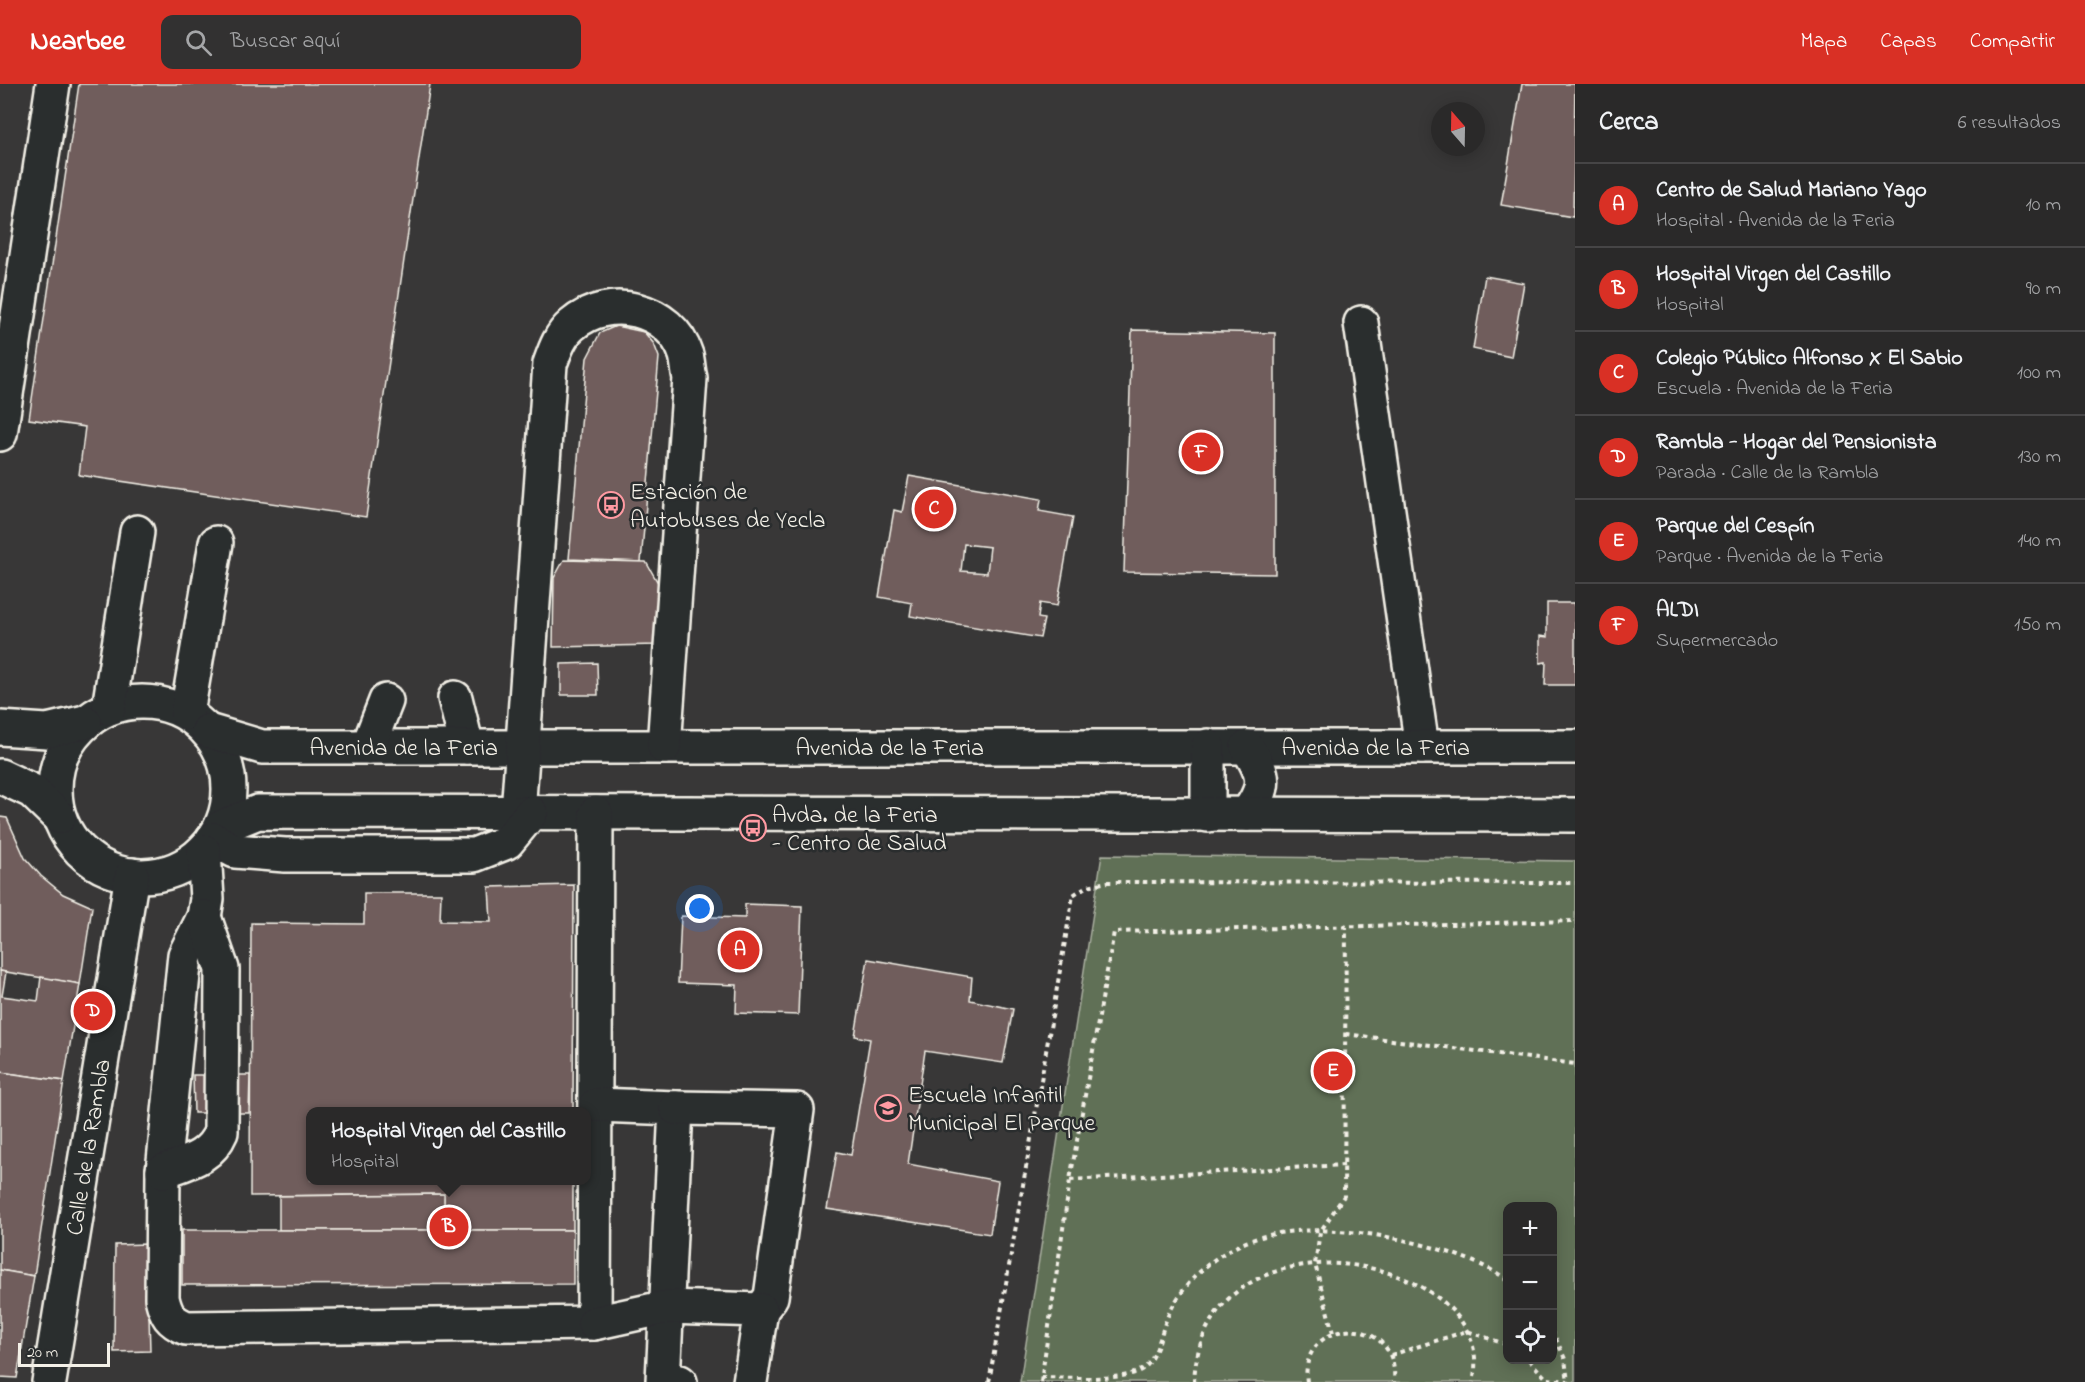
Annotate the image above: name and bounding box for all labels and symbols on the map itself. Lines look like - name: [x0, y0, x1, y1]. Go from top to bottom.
- north arrow: [1431, 102, 1485, 156]
- pin: F: [1182, 430, 1220, 475]
- place label: Estación de Autobuses de Yecla: [630, 476, 825, 539]
- pin: C: [914, 486, 954, 532]
- bus stop icon: Estación de Autobuses de Yecla: [596, 490, 626, 520]
- street label: Avenida de la Feria: [309, 732, 498, 767]
- street label: Avenida de la Feria: [795, 732, 984, 767]
- street label: Avenida de la Feria: [1281, 732, 1470, 767]
- place label: Avda. de la Feria - Centro de Salud: [772, 799, 947, 862]
- bus stop icon: Avda. de la Feria - Centro de Salud: [738, 813, 768, 843]
- your location: [685, 894, 714, 923]
- pin: A: [720, 928, 760, 972]
- pin: D: [74, 988, 112, 1034]
- pin: E: [1314, 1048, 1352, 1094]
- street label: Calle de la Rambla: [58, 1057, 122, 1238]
- place label: Escuela Infantil Municipal El Parque: [908, 1079, 1095, 1142]
- school or university icon: Escuela Infantil Municipal El Parque: [873, 1093, 903, 1123]
- pin: B: [430, 1204, 468, 1250]
- scale bar: [18, 1340, 110, 1368]

